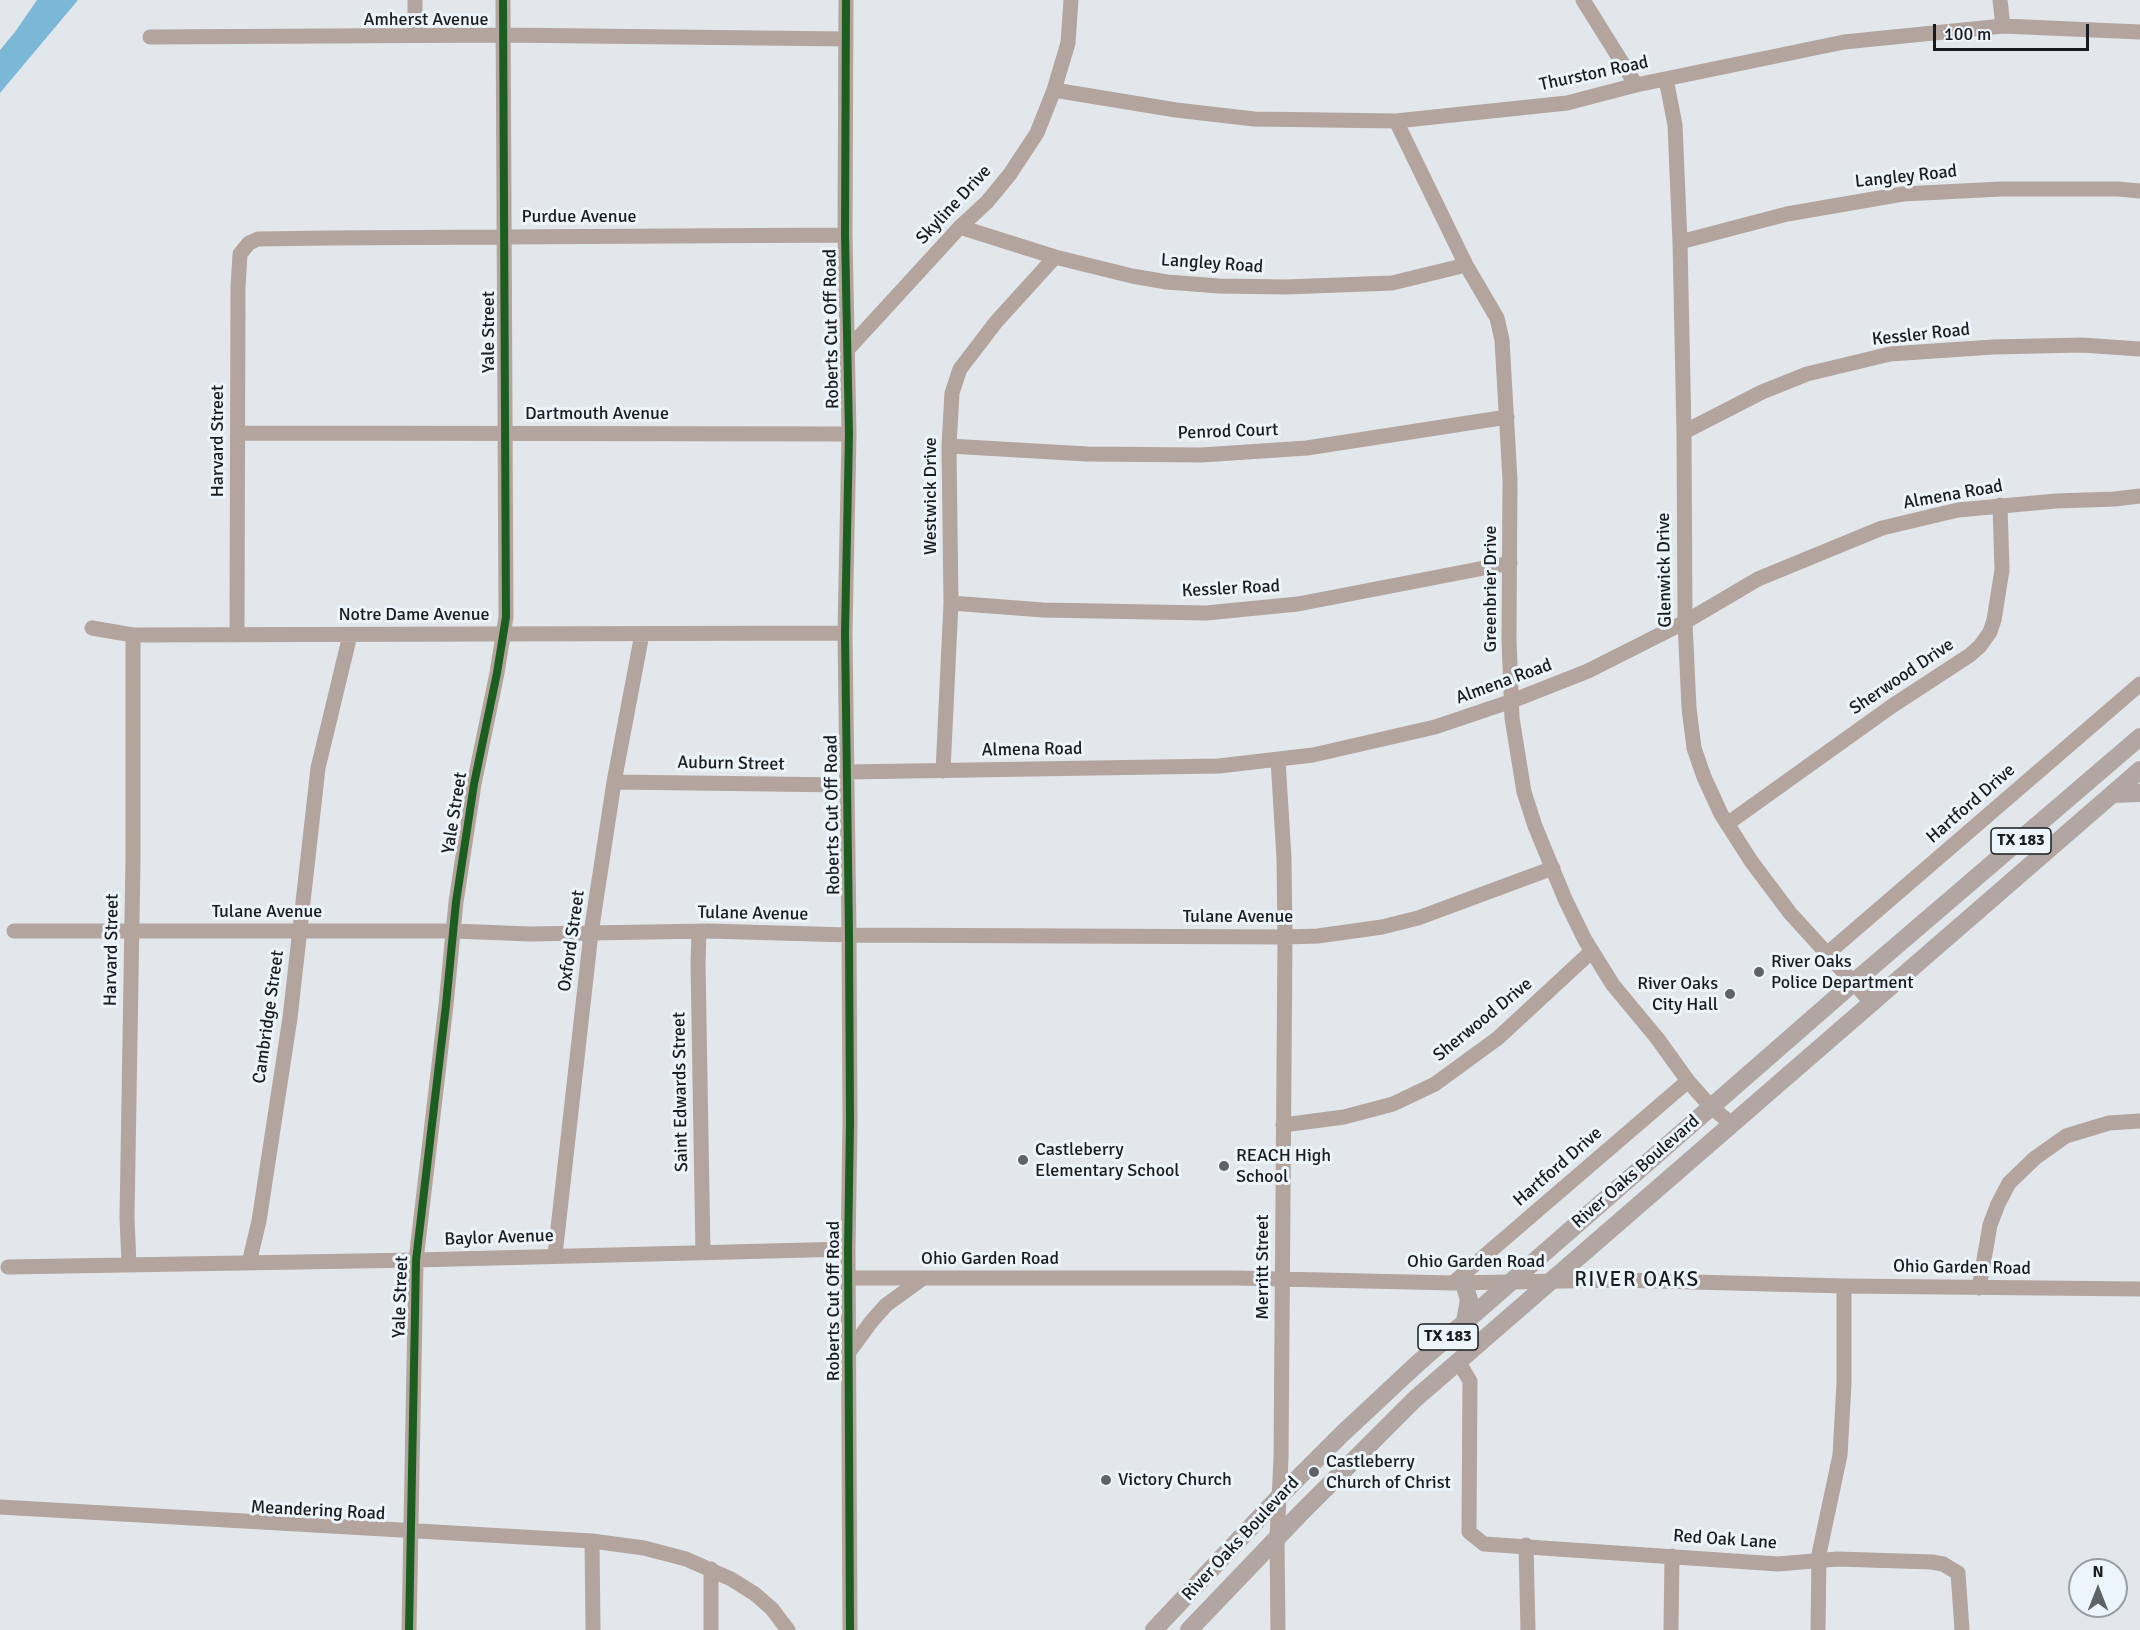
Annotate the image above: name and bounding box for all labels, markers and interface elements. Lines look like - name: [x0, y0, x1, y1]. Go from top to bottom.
- street label: Amherst Avenue: [363, 9, 489, 31]
- scale bar: [1936, 12, 2092, 50]
- text: 100 m: [1944, 23, 1991, 45]
- street label: Thurston Road: [1538, 52, 1650, 96]
- street label: Skyline Drive: [912, 161, 996, 249]
- street label: Langley Road: [1854, 161, 1958, 193]
- street label: Purdue Avenue: [522, 206, 636, 228]
- street label: Roberts Cut Off Road: [820, 249, 844, 409]
- street label: Langley Road: [1160, 250, 1264, 278]
- street label: Yale Street: [478, 291, 500, 373]
- street label: Kessler Road: [1871, 319, 1971, 351]
- street label: Harvard Street: [207, 385, 229, 497]
- street label: Dartmouth Avenue: [525, 403, 669, 425]
- street label: Penrod Court: [1177, 419, 1279, 445]
- street label: Westwick Drive: [920, 437, 942, 555]
- street label: Almena Road: [1901, 476, 2005, 514]
- street label: Glenwick Drive: [1653, 512, 1677, 628]
- street label: Greenbrier Drive: [1480, 526, 1502, 652]
- street label: Kessler Road: [1181, 576, 1281, 602]
- street label: Notre Dame Avenue: [338, 604, 490, 626]
- street label: Sherwood Drive: [1846, 634, 1958, 720]
- street label: Almena Road: [1453, 655, 1555, 709]
- street label: Roberts Cut Off Road: [821, 735, 845, 895]
- street label: Almena Road: [981, 738, 1083, 762]
- street label: Auburn Street: [677, 752, 785, 776]
- street label: Hartford Drive: [1922, 760, 2020, 848]
- street label: Yale Street: [438, 771, 472, 855]
- road number: TX 183: [1991, 828, 2051, 854]
- street label: Oxford Street: [554, 889, 590, 993]
- street label: Harvard Street: [100, 894, 124, 1006]
- street label: Tulane Avenue: [212, 901, 322, 923]
- street label: Tulane Avenue: [697, 902, 809, 926]
- street label: Tulane Avenue: [1183, 906, 1293, 928]
- street label: Cambridge Street: [249, 949, 289, 1085]
- place label: River Oaks Police Department: [1771, 951, 1914, 994]
- marker: River Oaks Police Department: [1752, 965, 1766, 979]
- place label: River Oaks City Hall: [1637, 973, 1718, 1016]
- street label: Sherwood Drive: [1429, 974, 1537, 1066]
- marker: River Oaks City Hall: [1723, 987, 1737, 1001]
- street label: Saint Edwards Street: [669, 1012, 693, 1172]
- street label: River Oaks Boulevard: [1568, 1111, 1704, 1233]
- street label: Hartford Drive: [1509, 1123, 1607, 1211]
- place label: Castleberry Elementary School: [1035, 1139, 1180, 1182]
- place label: REACH High School: [1236, 1145, 1331, 1188]
- marker: Castleberry Elementary School: [1016, 1153, 1030, 1167]
- marker: REACH High School: [1217, 1159, 1231, 1173]
- street label: Merritt Street: [1252, 1214, 1274, 1320]
- street label: Roberts Cut Off Road: [823, 1221, 845, 1381]
- street label: Baylor Avenue: [444, 1225, 554, 1251]
- street label: Ohio Garden Road: [921, 1248, 1059, 1270]
- street label: Ohio Garden Road: [1407, 1251, 1545, 1273]
- street label: Yale Street: [389, 1255, 413, 1339]
- street label: Ohio Garden Road: [1893, 1256, 2031, 1280]
- district label: RIVER OAKS: [1574, 1267, 1700, 1293]
- road number: TX 183: [1418, 1324, 1478, 1350]
- place label: Castleberry Church of Christ: [1326, 1451, 1451, 1494]
- marker: Castleberry Church of Christ: [1307, 1465, 1321, 1479]
- place label: Victory Church: [1118, 1469, 1232, 1491]
- street label: River Oaks Boulevard: [1178, 1472, 1304, 1606]
- marker: Victory Church: [1099, 1473, 1113, 1487]
- street label: Meandering Road: [250, 1497, 386, 1525]
- street label: Red Oak Lane: [1672, 1526, 1778, 1554]
- north arrow: [2068, 1558, 2128, 1618]
- text: N: [2092, 1562, 2104, 1582]

